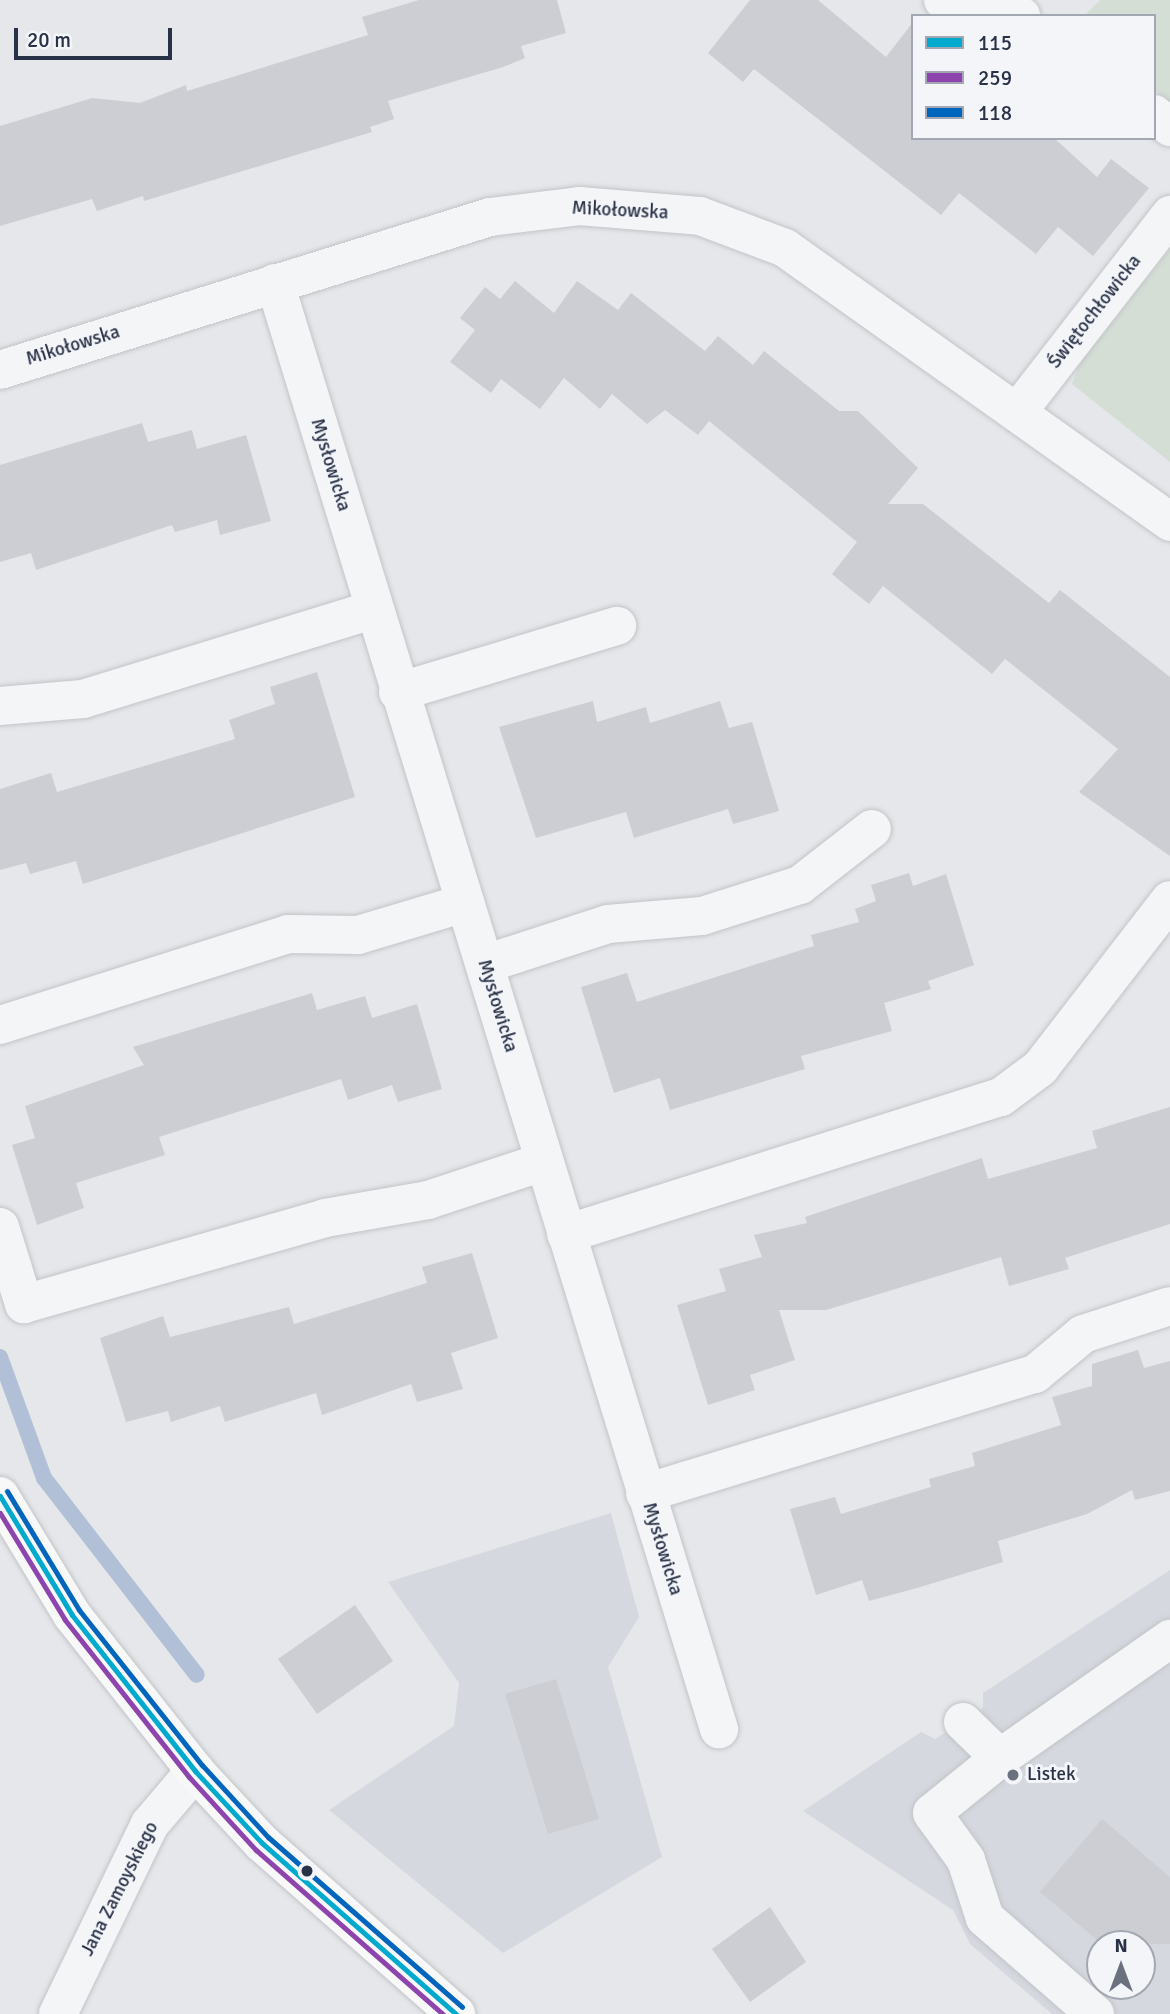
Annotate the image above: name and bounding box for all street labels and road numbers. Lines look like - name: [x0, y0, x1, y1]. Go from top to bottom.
- street label: Mikołowska: [571, 197, 669, 225]
- street label: Świętochłowicka: [1044, 251, 1146, 373]
- street label: Mikołowska: [23, 321, 123, 371]
- street label: Mysłowicka: [305, 416, 355, 514]
- street label: Mysłowicka: [472, 957, 522, 1055]
- street label: Mysłowicka: [637, 1500, 687, 1598]
- street label: Jana Zamoyskiego: [76, 1818, 164, 1960]

